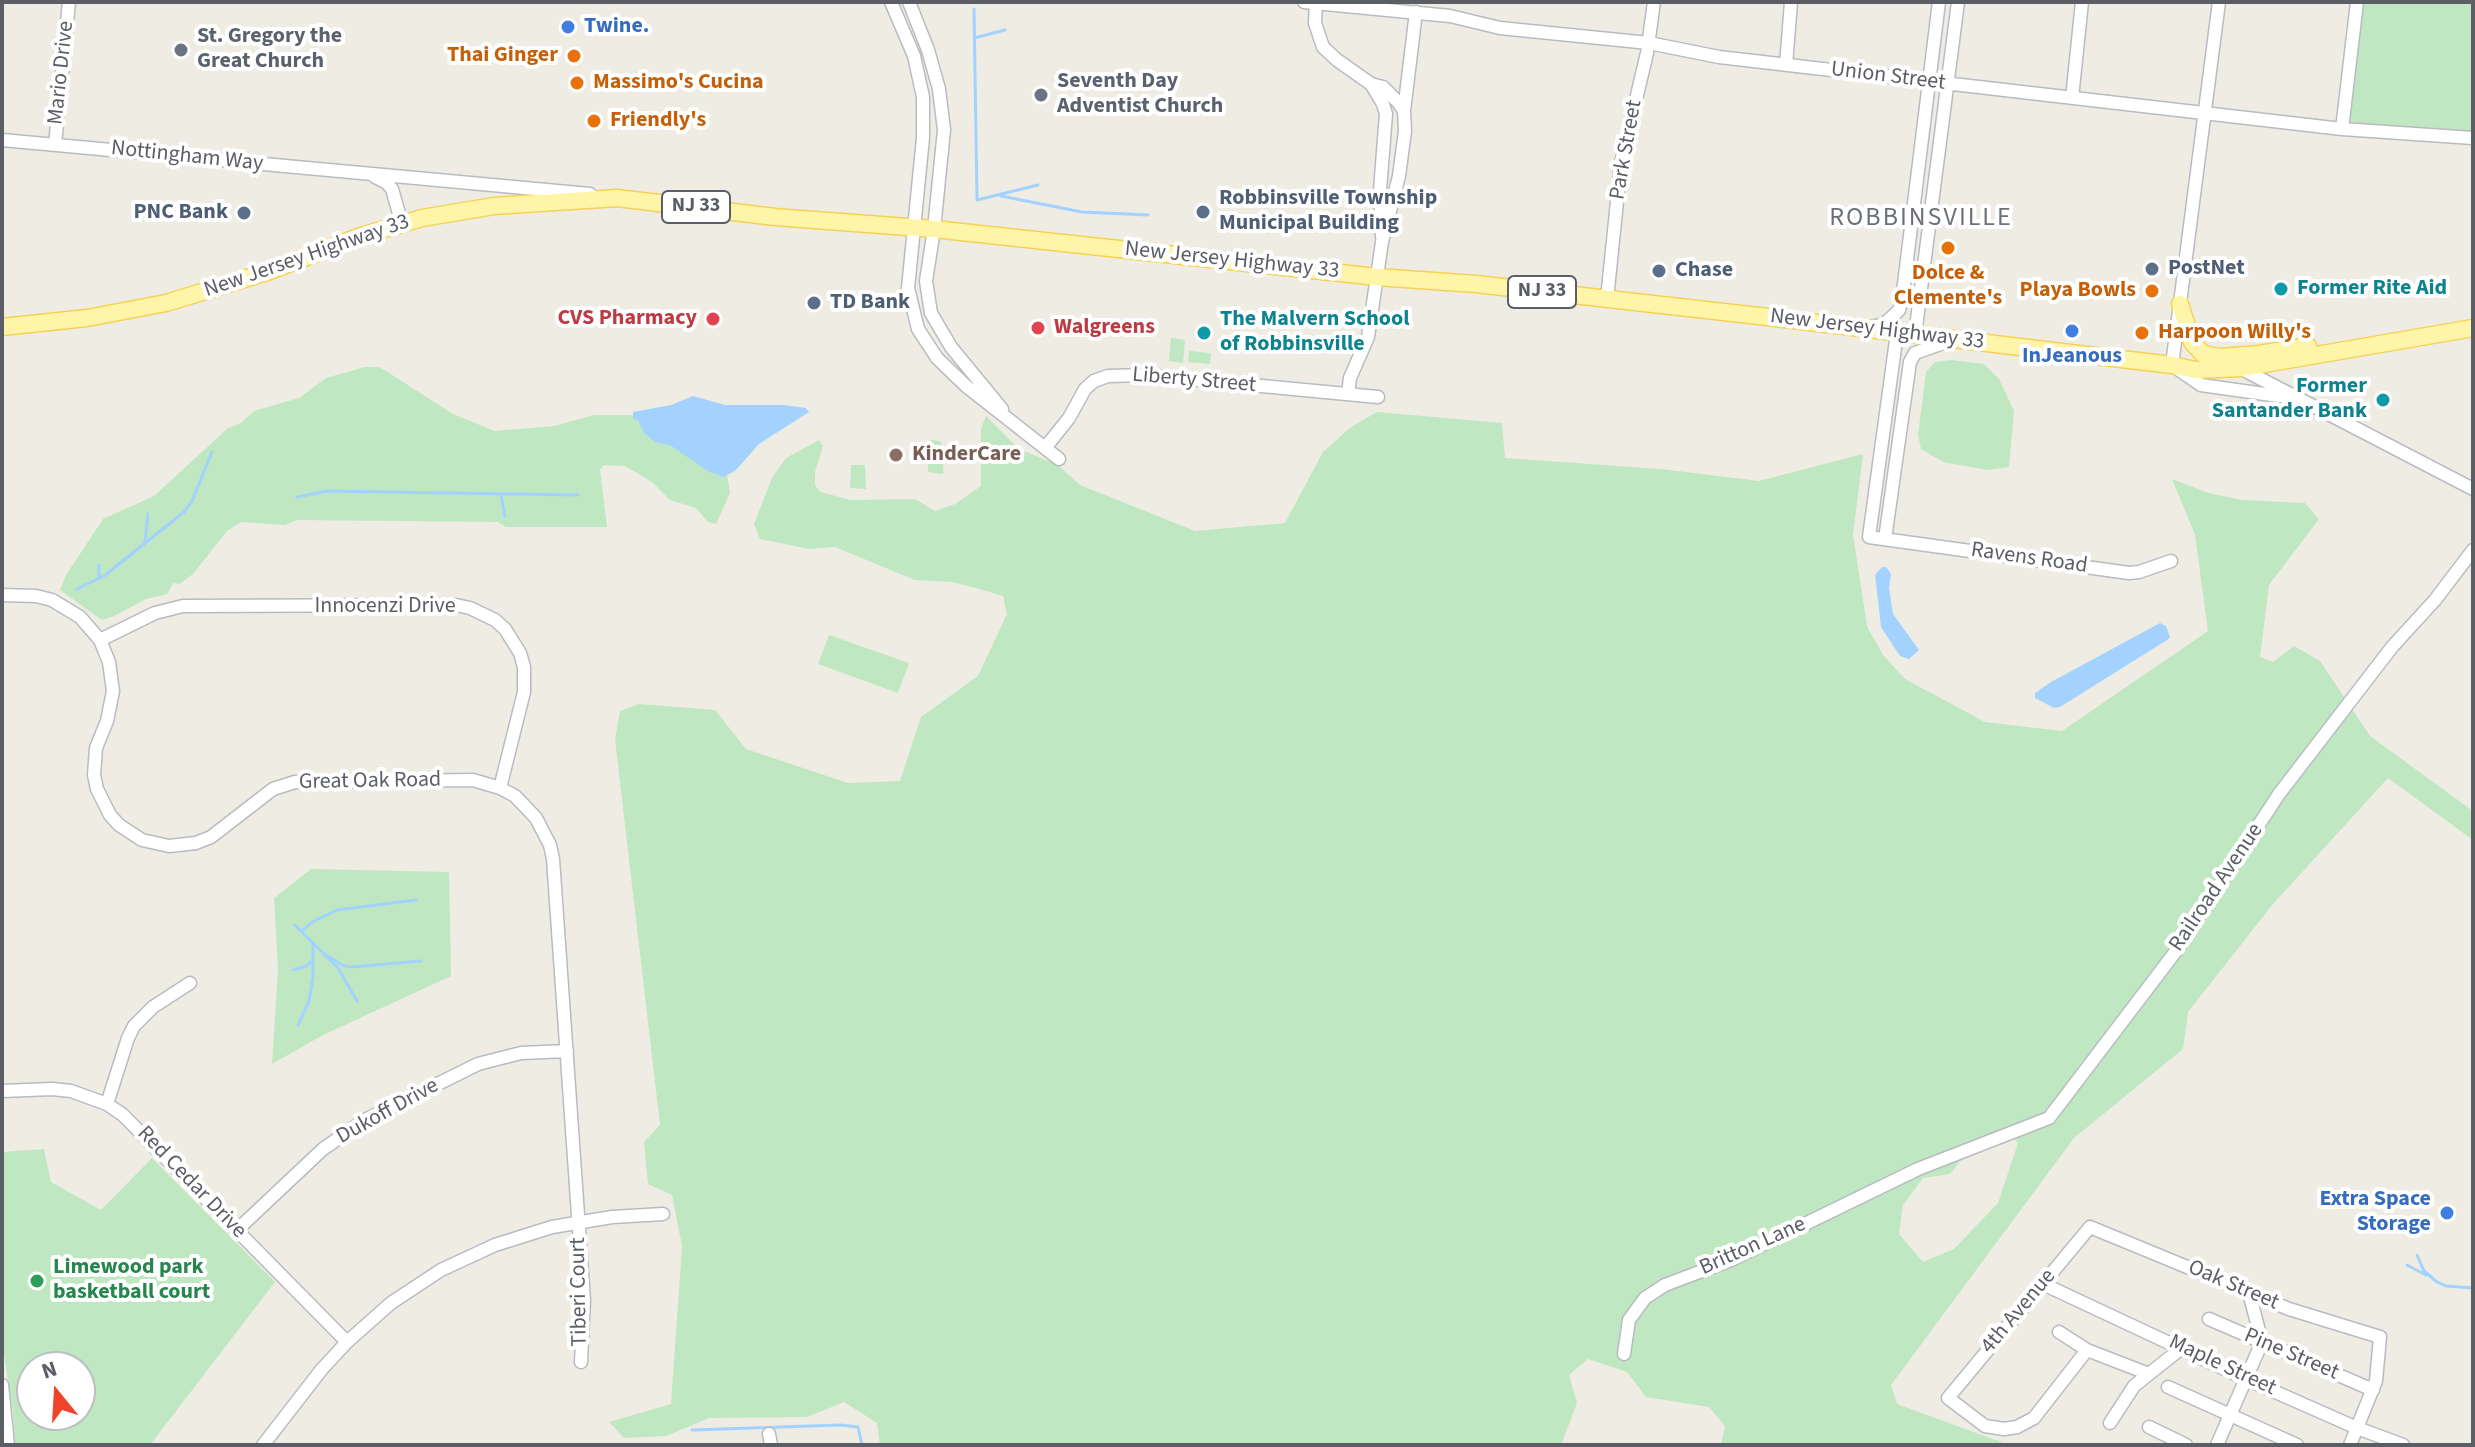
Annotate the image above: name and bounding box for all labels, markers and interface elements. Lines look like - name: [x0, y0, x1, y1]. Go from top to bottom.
- place label: Twine.: [584, 14, 649, 40]
- marker: Twine.: [559, 18, 577, 36]
- street label: Mario Drive: [43, 20, 81, 126]
- place label: St. Gregory the Great Church: [197, 24, 342, 76]
- marker: St. Gregory the Great Church: [172, 41, 190, 59]
- place label: Thai Ginger: [447, 43, 558, 69]
- marker: Thai Ginger: [565, 47, 583, 65]
- street label: Union Street: [1829, 57, 1947, 97]
- place label: Seventh Day Adventist Church: [1057, 69, 1223, 120]
- place label: Massimo's Cucina: [593, 70, 764, 96]
- marker: Massimo's Cucina: [568, 74, 586, 92]
- marker: Seventh Day Adventist Church: [1032, 86, 1050, 104]
- street label: Park Street: [1605, 98, 1649, 202]
- place label: Friendly's: [610, 108, 706, 134]
- marker: Friendly's: [585, 112, 603, 130]
- street label: Nottingham Way: [110, 136, 264, 178]
- place label: Robbinsville Township Municipal Building: [1219, 186, 1437, 238]
- road number: NJ 33: [662, 191, 730, 223]
- place label: PNC Bank: [134, 200, 228, 226]
- marker: Robbinsville Township Municipal Building: [1194, 203, 1212, 221]
- district label: ROBBINSVILLE: [1829, 203, 2013, 235]
- marker: PNC Bank: [235, 204, 253, 222]
- street label: New Jersey Highway 33: [201, 209, 413, 305]
- street label: New Jersey Highway 33: [1123, 237, 1341, 285]
- marker: Dolce & Clemente's: [1939, 239, 1957, 257]
- place label: PostNet: [2168, 256, 2245, 282]
- place label: Chase: [1675, 258, 1733, 284]
- marker: PostNet: [2143, 260, 2161, 278]
- place label: Dolce & Clemente's: [1894, 261, 2002, 312]
- marker: Chase: [1650, 262, 1668, 280]
- road number: NJ 33: [1508, 276, 1576, 308]
- place label: Former Rite Aid: [2297, 276, 2447, 302]
- place label: Playa Bowls: [2020, 278, 2136, 304]
- marker: Former Rite Aid: [2272, 280, 2290, 298]
- marker: Playa Bowls: [2143, 282, 2161, 300]
- place label: TD Bank: [830, 290, 910, 316]
- marker: TD Bank: [805, 294, 823, 312]
- street label: New Jersey Highway 33: [1768, 304, 1986, 356]
- place label: CVS Pharmacy: [557, 306, 697, 332]
- place label: The Malvern School of Robbinsville: [1220, 307, 1410, 358]
- marker: CVS Pharmacy: [704, 310, 722, 328]
- place label: Walgreens: [1054, 315, 1155, 341]
- marker: Walgreens: [1029, 319, 1047, 337]
- place label: Harpoon Willy's: [2158, 320, 2311, 346]
- marker: InJeanous: [2063, 322, 2081, 340]
- marker: The Malvern School of Robbinsville: [1195, 324, 1213, 342]
- marker: Harpoon Willy's: [2133, 324, 2151, 342]
- place label: InJeanous: [2022, 344, 2122, 370]
- street label: Liberty Street: [1131, 362, 1257, 400]
- place label: Former Santander Bank: [2212, 374, 2367, 426]
- marker: Former Santander Bank: [2374, 391, 2392, 409]
- place label: KinderCare: [912, 442, 1021, 468]
- marker: KinderCare: [887, 446, 905, 464]
- street label: Ravens Road: [1969, 538, 2089, 580]
- street label: Innocenzi Drive: [314, 594, 456, 620]
- street label: Great Oak Road: [299, 768, 441, 796]
- street label: Railroad Avenue: [2164, 819, 2270, 957]
- street label: Dukoff Drive: [332, 1073, 444, 1151]
- street label: Red Cedar Drive: [131, 1121, 251, 1245]
- place label: Extra Space Storage: [2319, 1187, 2431, 1238]
- marker: Extra Space Storage: [2438, 1204, 2456, 1222]
- street label: Britton Lane: [1696, 1212, 1810, 1282]
- street label: Tiberi Court: [566, 1237, 594, 1347]
- place label: Limewood park basketball court: [53, 1255, 210, 1306]
- street label: Oak Street: [2184, 1255, 2282, 1317]
- street label: 4th Avenue: [1976, 1264, 2062, 1360]
- marker: Limewood park basketball court: [28, 1272, 46, 1290]
- street label: Pine Street: [2240, 1323, 2342, 1387]
- street label: Maple Street: [2164, 1330, 2280, 1402]
- north arrow: [16, 1351, 96, 1431]
- text: N: [37, 1353, 61, 1388]

